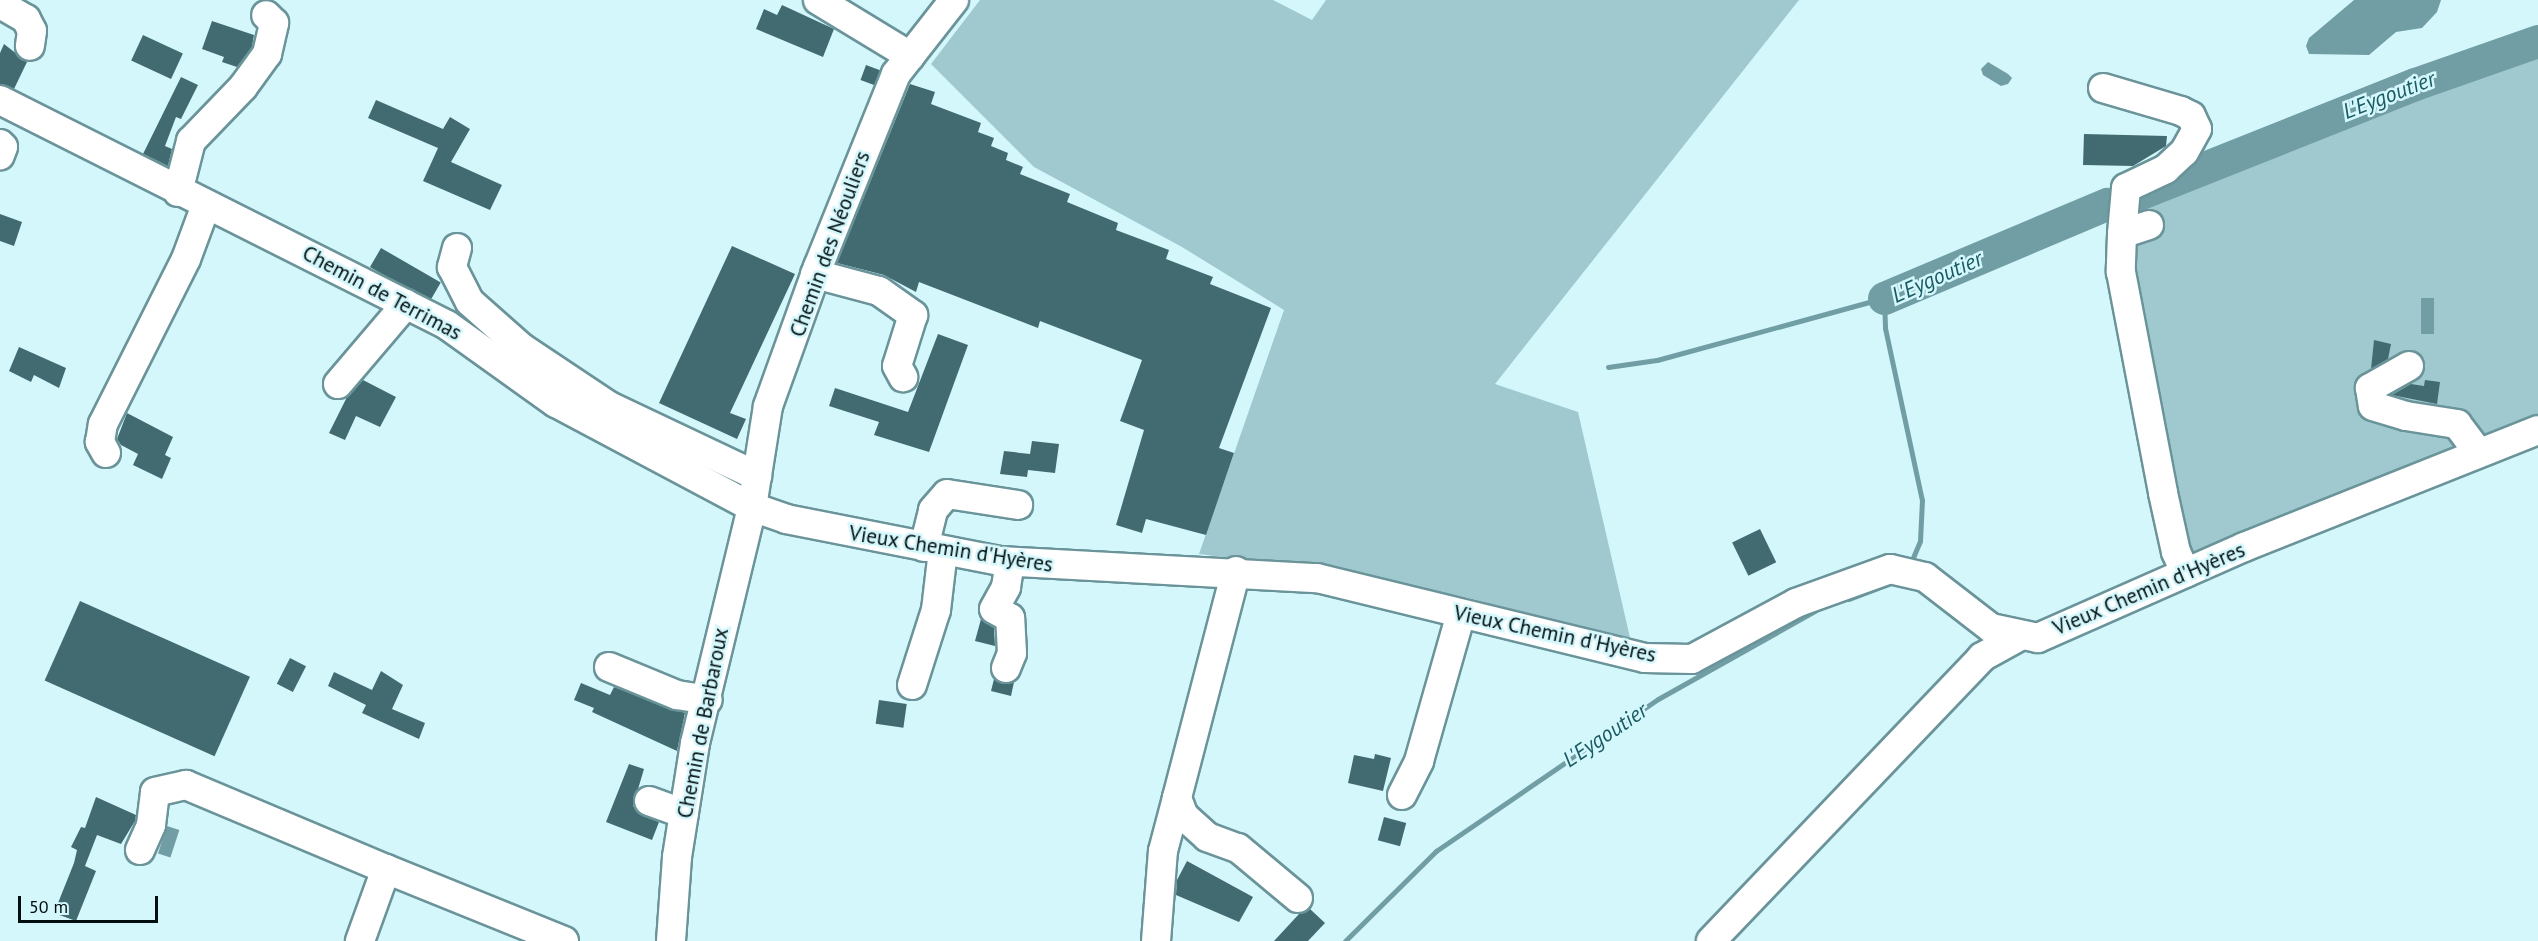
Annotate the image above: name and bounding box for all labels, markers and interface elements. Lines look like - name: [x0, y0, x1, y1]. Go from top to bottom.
- water label: L'Eygoutier: [2339, 65, 2439, 125]
- street label: Chemin des Néouliers: [785, 148, 875, 340]
- street label: Chemin de Terrimas: [298, 240, 466, 346]
- water label: L'Eygoutier: [1888, 245, 1986, 309]
- street label: Vieux Chemin d'Hyères: [847, 520, 1055, 578]
- street label: Vieux Chemin d'Hyères: [2049, 537, 2249, 641]
- street label: Vieux Chemin d'Hyères: [1451, 600, 1659, 668]
- street label: Chemin de Barbaroux: [672, 626, 734, 820]
- water label: L'Eygoutier: [1558, 697, 1652, 773]
- scale bar: [21, 884, 160, 922]
- text: 50 m: [29, 895, 68, 918]

